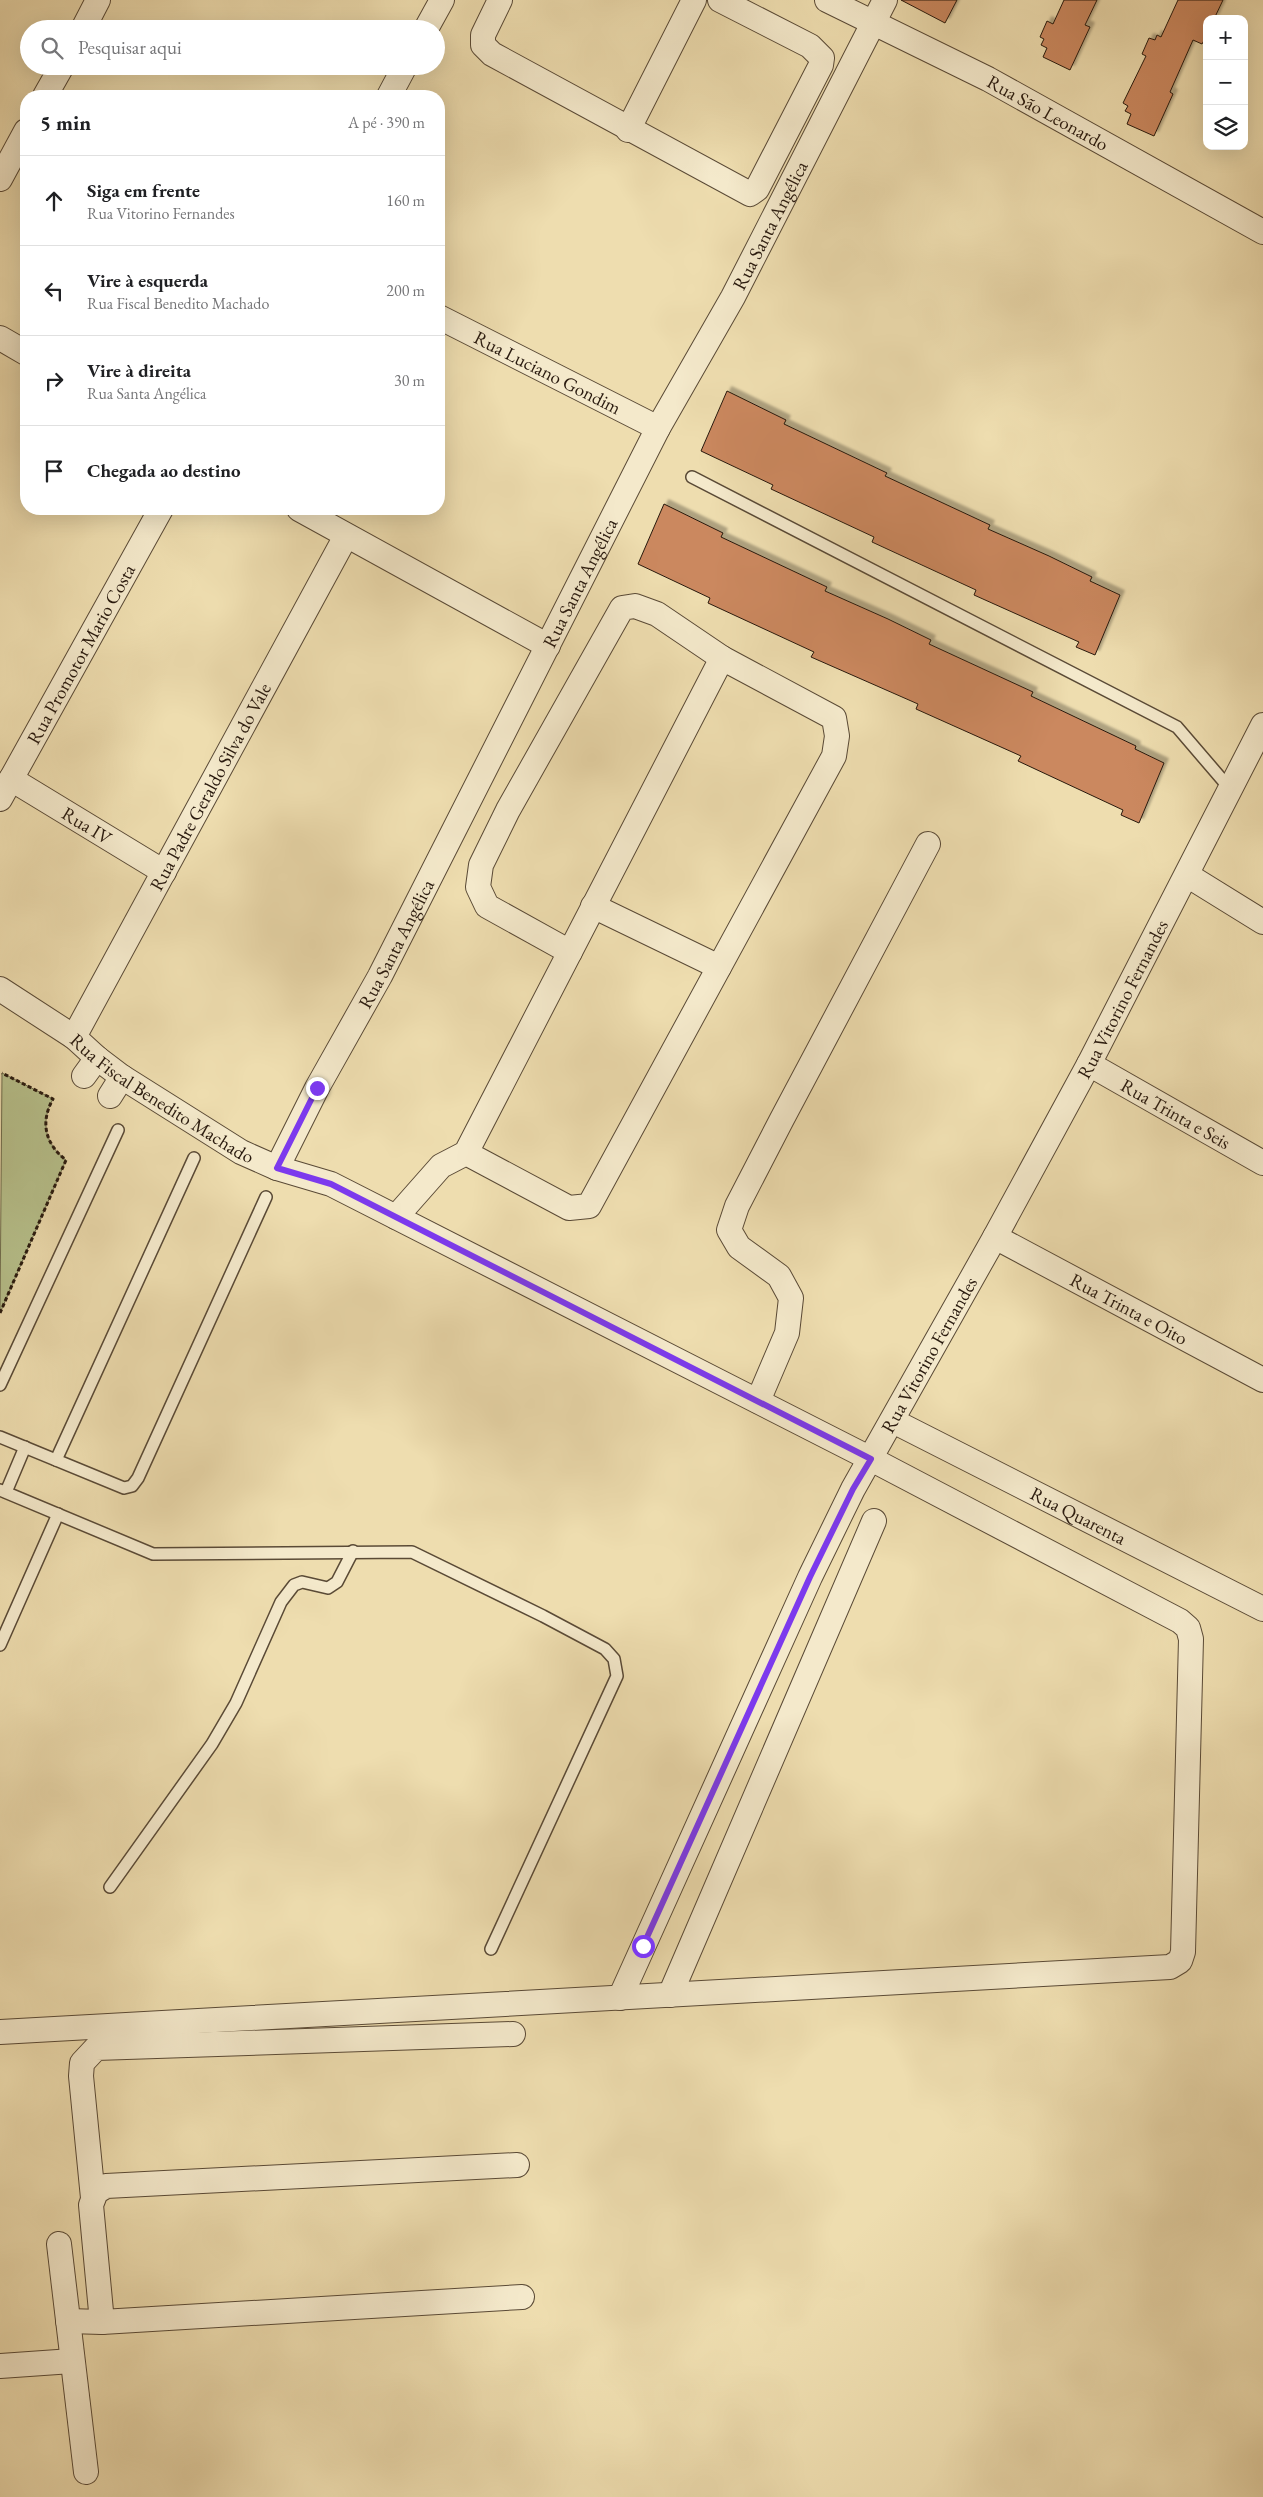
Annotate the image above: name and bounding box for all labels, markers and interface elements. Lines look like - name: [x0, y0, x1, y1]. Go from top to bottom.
- map controls: [1203, 15, 1248, 150]
- button: +: [1203, 15, 1248, 60]
- search box: [20, 20, 445, 75]
- icon: search: [38, 34, 66, 62]
- text: Pesquisar aqui: [78, 35, 182, 60]
- button: −: [1203, 60, 1248, 105]
- street label: Rua São Leonardo: [983, 69, 1113, 156]
- button: layers: [1203, 105, 1248, 150]
- text: 5 min: [40, 109, 91, 136]
- text: A pé · 390 m: [348, 112, 425, 133]
- street label: Rua Santa Angélica: [726, 156, 813, 294]
- text: Siga em frente: [87, 178, 200, 203]
- icon: ahead: [40, 187, 68, 215]
- text: 160 m: [386, 190, 425, 211]
- text: Rua Vitorino Fernandes: [87, 203, 235, 224]
- text: Vire à esquerda: [87, 268, 208, 293]
- icon: left: [40, 277, 68, 305]
- text: 200 m: [386, 280, 425, 301]
- text: Rua Fiscal Benedito Machado: [87, 293, 269, 314]
- street label: Rua Luciano Gondim: [470, 324, 626, 420]
- text: Vire à direita: [87, 358, 191, 383]
- icon: right: [40, 367, 68, 395]
- text: 30 m: [394, 370, 425, 391]
- text: Rua Santa Angélica: [87, 383, 206, 404]
- icon: arrive: [40, 457, 68, 485]
- text: Chegada ao destino: [87, 458, 241, 483]
- street label: Rua Santa Angélica: [536, 513, 623, 652]
- street label: Rua Promotor Mario Costa: [21, 559, 141, 748]
- street label: Rua Padre Geraldo Silva do Vale: [143, 678, 277, 895]
- street label: Rua IV: [57, 800, 117, 850]
- street label: Rua Santa Angélica: [352, 875, 440, 1013]
- street label: Rua Vitorino Fernandes: [1071, 915, 1174, 1083]
- street label: Rua Fiscal Benedito Machado: [65, 1027, 258, 1169]
- street label: Rua Trinta e Seis: [1116, 1072, 1235, 1155]
- route end: [306, 1077, 329, 1100]
- street label: Rua Trinta e Oito: [1066, 1267, 1192, 1350]
- street label: Rua Vitorino Fernandes: [875, 1272, 983, 1437]
- street label: Rua Quarenta: [1026, 1480, 1131, 1550]
- route start: [632, 1935, 655, 1958]

